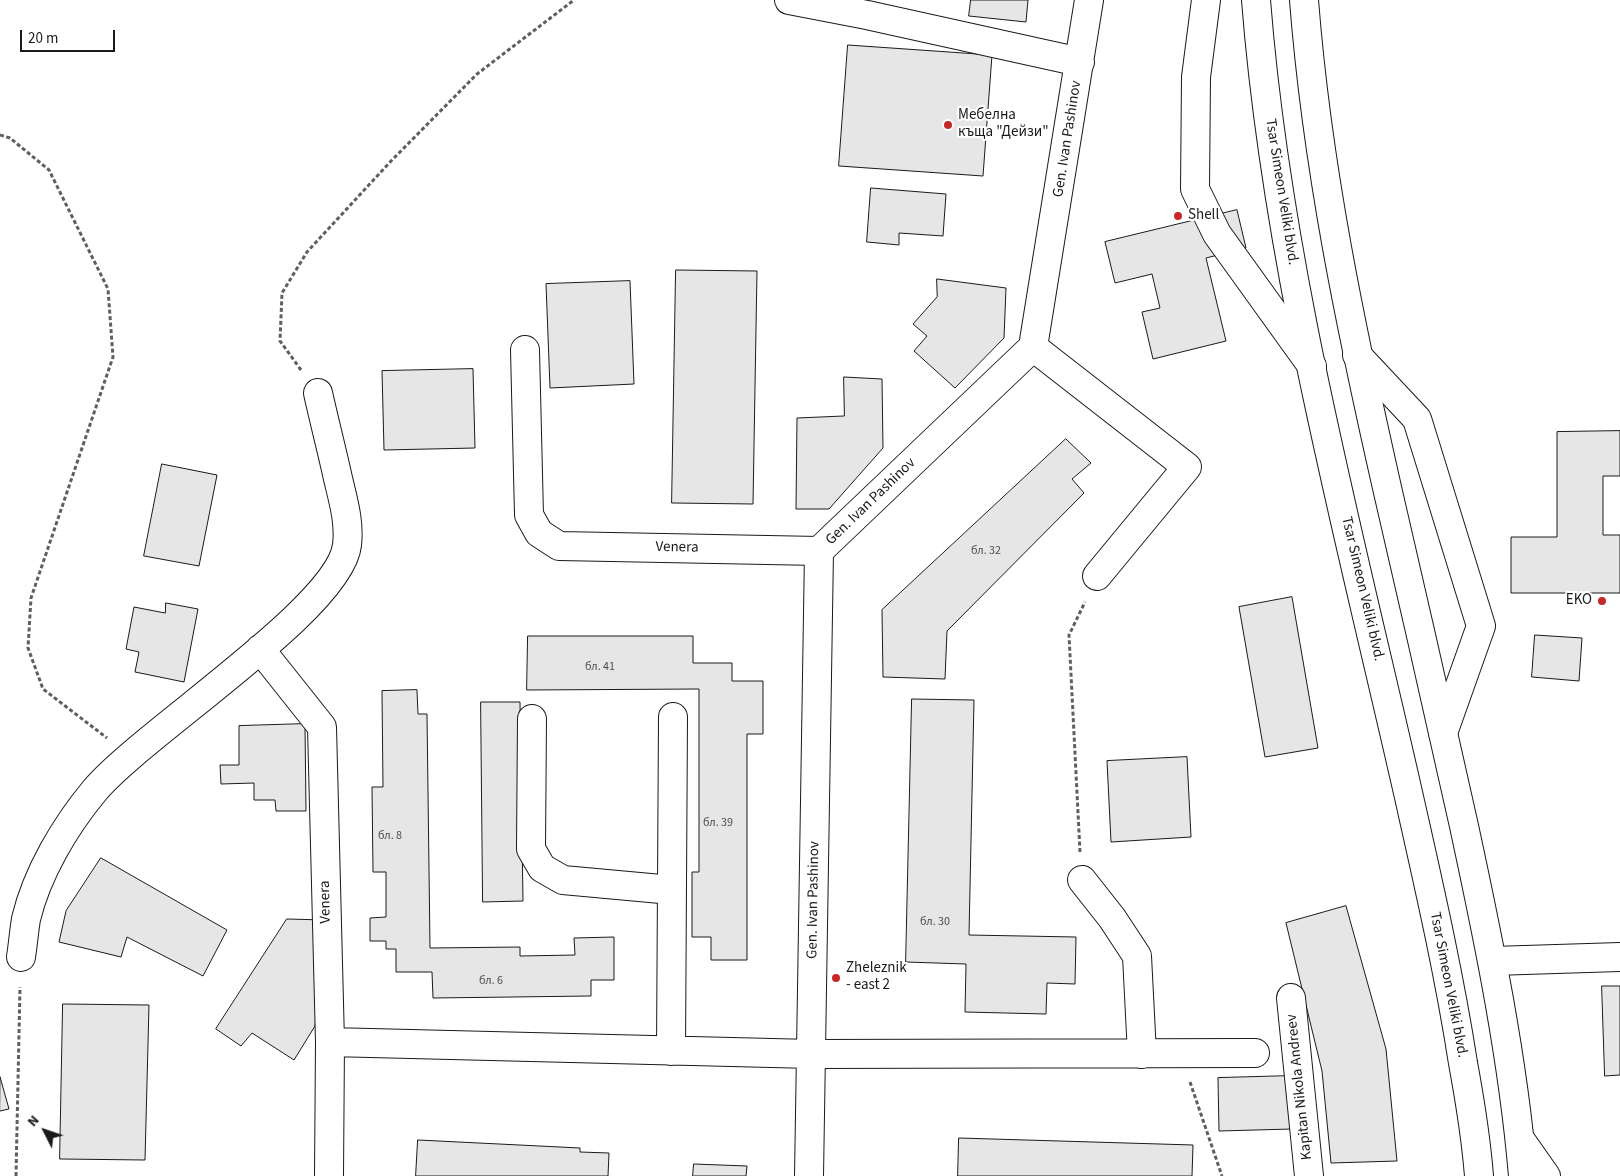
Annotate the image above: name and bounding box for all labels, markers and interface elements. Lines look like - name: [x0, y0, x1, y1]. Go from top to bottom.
- scale bar: [22, 20, 118, 52]
- text: 20 m: [28, 28, 58, 49]
- street label: Gen. Ivan Pashinov: [1050, 79, 1086, 199]
- place label: Мебелна къща "Дейзи": [958, 107, 1049, 142]
- street label: Tsar Simeon Veliki blvd.: [1261, 118, 1301, 266]
- marker: Мебелна къща "Дейзи": [942, 119, 954, 131]
- place label: Shell: [1188, 207, 1219, 225]
- marker: Shell: [1172, 210, 1184, 222]
- street label: Gen. Ivan Pashinov: [822, 455, 920, 549]
- street label: Tsar Simeon Veliki blvd.: [1337, 515, 1387, 663]
- street label: Venera: [655, 539, 699, 557]
- house number: бл. 32: [971, 544, 1001, 558]
- place label: EKO: [1566, 592, 1592, 610]
- marker: EKO: [1596, 595, 1608, 607]
- house number: бл. 41: [585, 660, 615, 674]
- house number: бл. 39: [703, 816, 733, 830]
- house number: бл. 8: [378, 829, 402, 843]
- street label: Gen. Ivan Pashinov: [804, 841, 824, 959]
- street label: Venera: [317, 880, 335, 924]
- street label: Tsar Simeon Veliki blvd.: [1425, 911, 1471, 1059]
- house number: бл. 30: [920, 915, 950, 929]
- place label: Zheleznik - east 2: [846, 960, 907, 995]
- marker: Zheleznik - east 2: [830, 972, 842, 984]
- house number: бл. 6: [479, 974, 503, 988]
- street label: Kapitan Nikola Andreev: [1283, 1013, 1317, 1161]
- north arrow: [20, 1106, 70, 1156]
- text: N: [23, 1111, 44, 1131]

